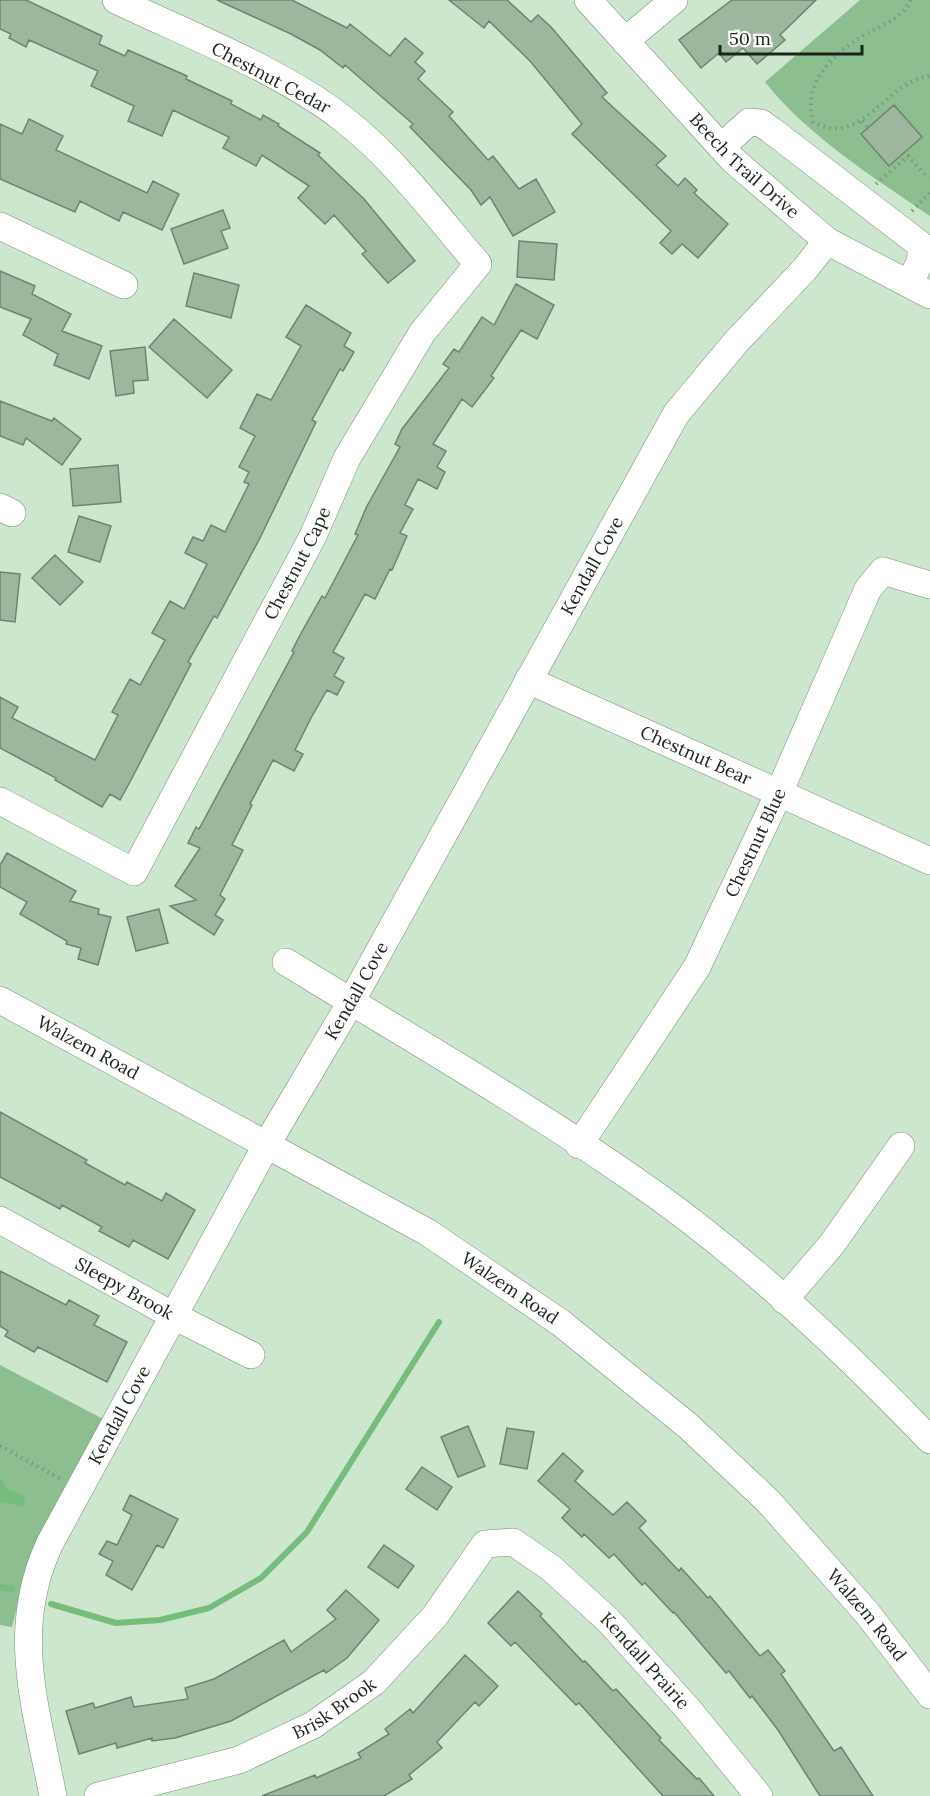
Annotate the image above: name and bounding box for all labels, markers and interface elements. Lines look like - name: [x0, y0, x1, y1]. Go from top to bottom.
- scale bar: [720, 18, 862, 56]
- text: 50 m: [729, 27, 771, 50]
- street label: Chestnut Cedar: [208, 36, 335, 119]
- street label: Beech Trail Drive: [685, 108, 805, 223]
- street label: Chestnut Cape: [258, 503, 335, 624]
- street label: Kendall Cove: [555, 512, 628, 619]
- street label: Chestnut Bear: [637, 720, 756, 790]
- street label: Chestnut Blue: [719, 784, 791, 901]
- street label: Kendall Cove: [319, 937, 393, 1044]
- street label: Walzem Road: [33, 1010, 143, 1084]
- street label: Walzem Road: [457, 1247, 563, 1329]
- street label: Sleepy Brook: [71, 1252, 178, 1325]
- street label: Kendall Cove: [83, 1361, 155, 1468]
- street label: Walzem Road: [822, 1564, 912, 1666]
- street label: Kendall Prairie: [596, 1607, 695, 1714]
- street label: Brisk Brook: [288, 1672, 381, 1744]

